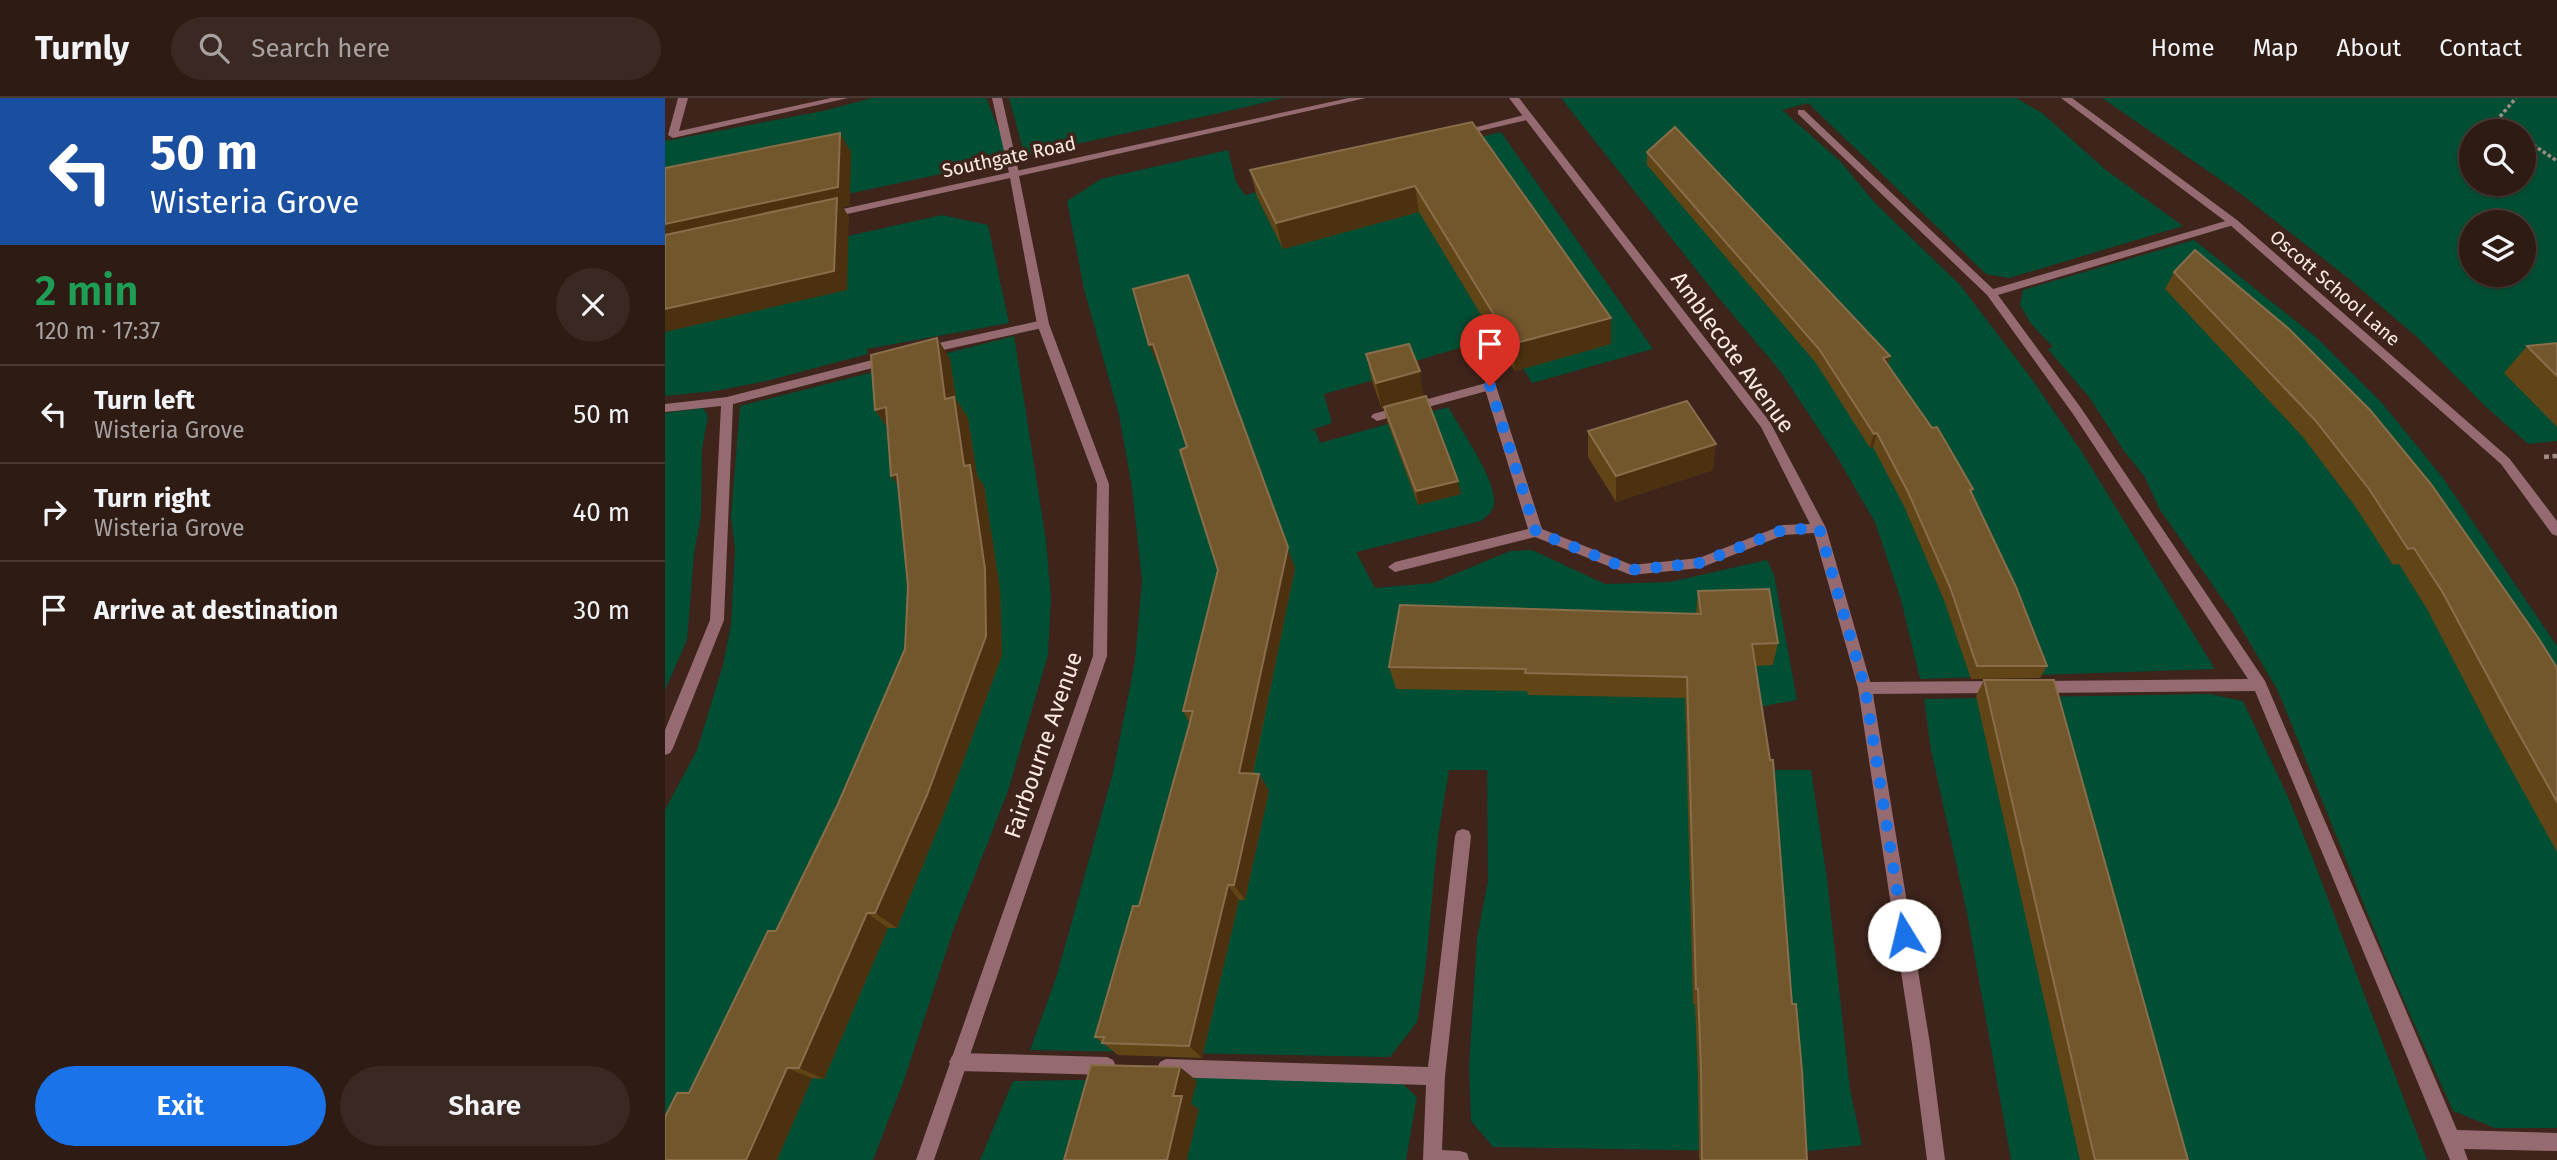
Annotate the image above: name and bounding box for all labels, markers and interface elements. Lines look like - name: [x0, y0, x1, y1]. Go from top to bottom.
- search box: [171, 17, 661, 80]
- text: Turnly: [35, 28, 129, 68]
- icon: search: [195, 29, 233, 67]
- text: Search here: [251, 33, 390, 64]
- text: Home: [2151, 34, 2215, 62]
- text: Map: [2253, 34, 2299, 62]
- text: About: [2337, 34, 2401, 62]
- text: Contact: [2439, 34, 2522, 62]
- map controls: [2459, 119, 2536, 287]
- button: search: [2459, 119, 2536, 196]
- text: 50 m: [150, 123, 258, 182]
- icon: left: [35, 126, 126, 217]
- street label: Southgate Road: [940, 132, 1078, 182]
- text: Wisteria Grove: [150, 183, 359, 221]
- button: layers: [2459, 210, 2536, 287]
- street label: Oscott School Lane: [2265, 225, 2405, 351]
- text: 2 min: [35, 266, 139, 316]
- street label: Amblecote Avenue: [1665, 266, 1801, 438]
- button: close: [556, 268, 630, 342]
- pin: [1460, 314, 1520, 386]
- text: 120 m · 17:37: [35, 317, 160, 345]
- icon: arrive: [1471, 325, 1509, 363]
- text: Turn left: [94, 385, 195, 416]
- icon: left: [35, 395, 73, 433]
- text: 50 m: [573, 399, 630, 430]
- text: Wisteria Grove: [94, 416, 245, 444]
- text: Turn right: [94, 483, 211, 514]
- icon: right: [35, 493, 73, 531]
- text: 40 m: [572, 497, 630, 528]
- text: Wisteria Grove: [94, 514, 245, 542]
- icon: arrive: [35, 591, 73, 629]
- text: Arrive at destination: [94, 595, 338, 626]
- text: 30 m: [573, 595, 630, 626]
- street label: Fairbourne Avenue: [998, 648, 1088, 842]
- position arrow: [1867, 898, 1941, 972]
- button: Exit: [35, 1066, 326, 1146]
- button: Share: [340, 1066, 630, 1146]

